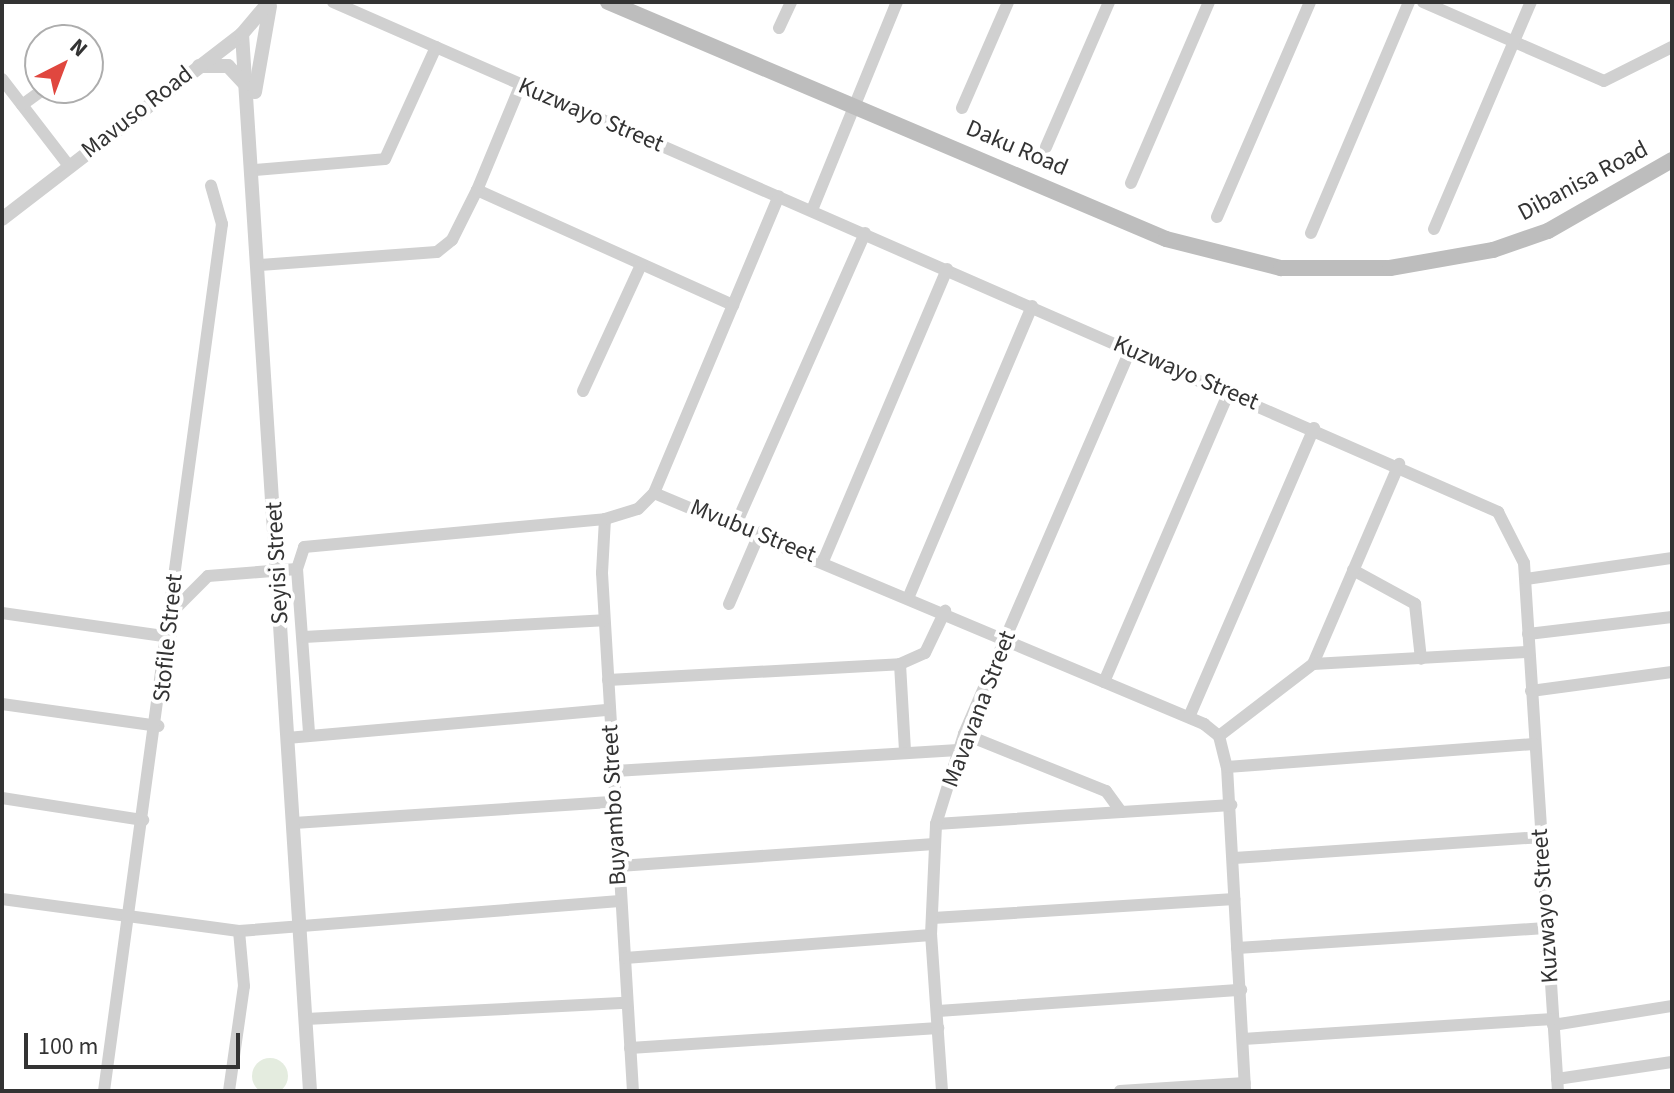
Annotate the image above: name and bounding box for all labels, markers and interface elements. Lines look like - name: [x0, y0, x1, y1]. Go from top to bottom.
- north arrow: [24, 24, 104, 104]
- text: N: [63, 31, 95, 64]
- street label: Mavuso Road: [76, 60, 198, 164]
- street label: Kuzwayo Street: [514, 71, 668, 159]
- street label: Daku Road: [962, 114, 1072, 182]
- street label: Dibanisa Road: [1513, 135, 1653, 227]
- street label: Kuzwayo Street: [1109, 329, 1263, 417]
- street label: Mvubu Street: [686, 493, 820, 569]
- street label: Seyisi Street: [259, 501, 295, 625]
- street label: Stofile Street: [147, 572, 189, 704]
- street label: Mavavana Street: [936, 627, 1022, 791]
- street label: Buyambo Street: [595, 724, 633, 886]
- street label: Kuzwayo Street: [1525, 828, 1565, 984]
- scale bar: [28, 1017, 244, 1067]
- text: 100 m: [38, 1029, 98, 1064]

